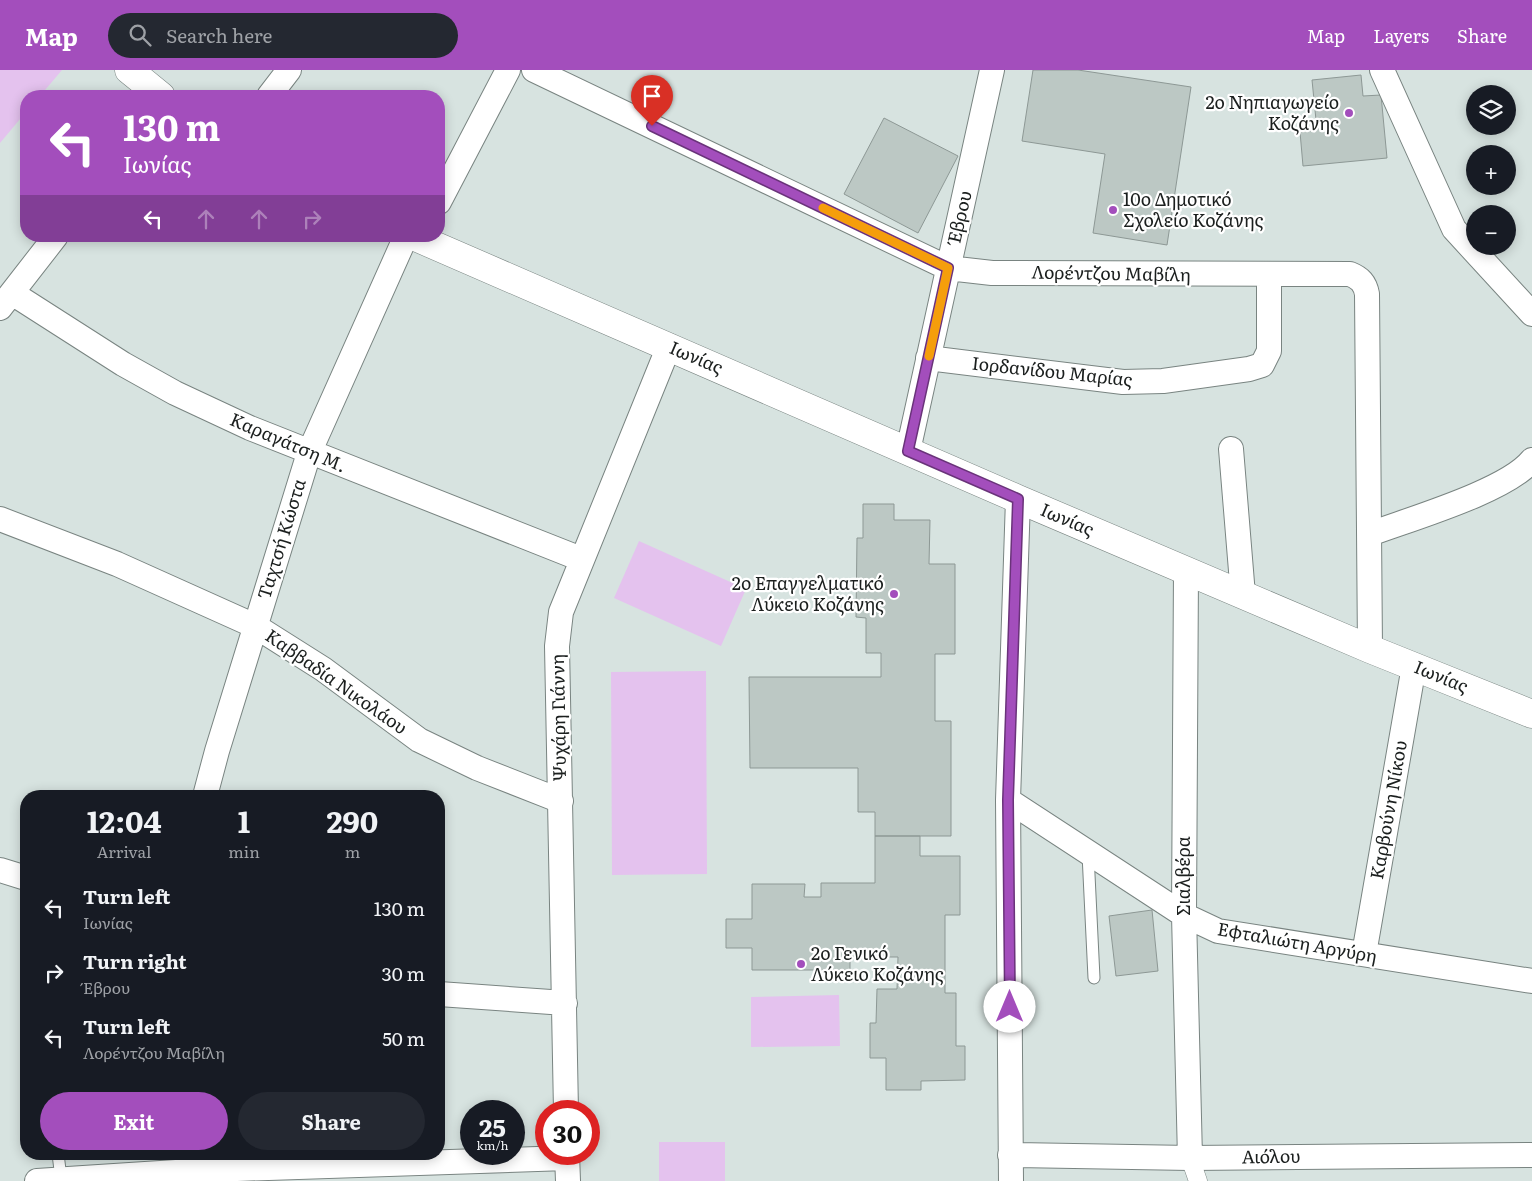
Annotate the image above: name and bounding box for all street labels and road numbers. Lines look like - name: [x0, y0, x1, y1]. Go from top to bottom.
- street label: Έβρου: [939, 188, 978, 249]
- street label: Λορέντζου Μαβίλη: [1031, 258, 1191, 287]
- street label: Ιωνίας: [666, 333, 728, 380]
- street label: Ιορδανίδου Μαρίας: [971, 349, 1134, 392]
- street label: Καραγάτση Μ.: [226, 405, 351, 478]
- street label: Ταχτσή Κώστα: [249, 475, 312, 602]
- street label: Ιωνίας: [1037, 495, 1099, 542]
- street label: Καββαδία Νικολάου: [260, 622, 413, 740]
- street label: Ιωνίας: [1411, 653, 1473, 699]
- street label: Ψυχάρη Γιάννη: [543, 654, 572, 782]
- street label: Καρβούνη Νίκου: [1362, 738, 1413, 881]
- street label: Σιαλβέρα: [1169, 836, 1196, 916]
- street label: Εφταλιώτη Αργύρη: [1215, 914, 1379, 969]
- street label: Αιόλου: [1241, 1141, 1301, 1170]

